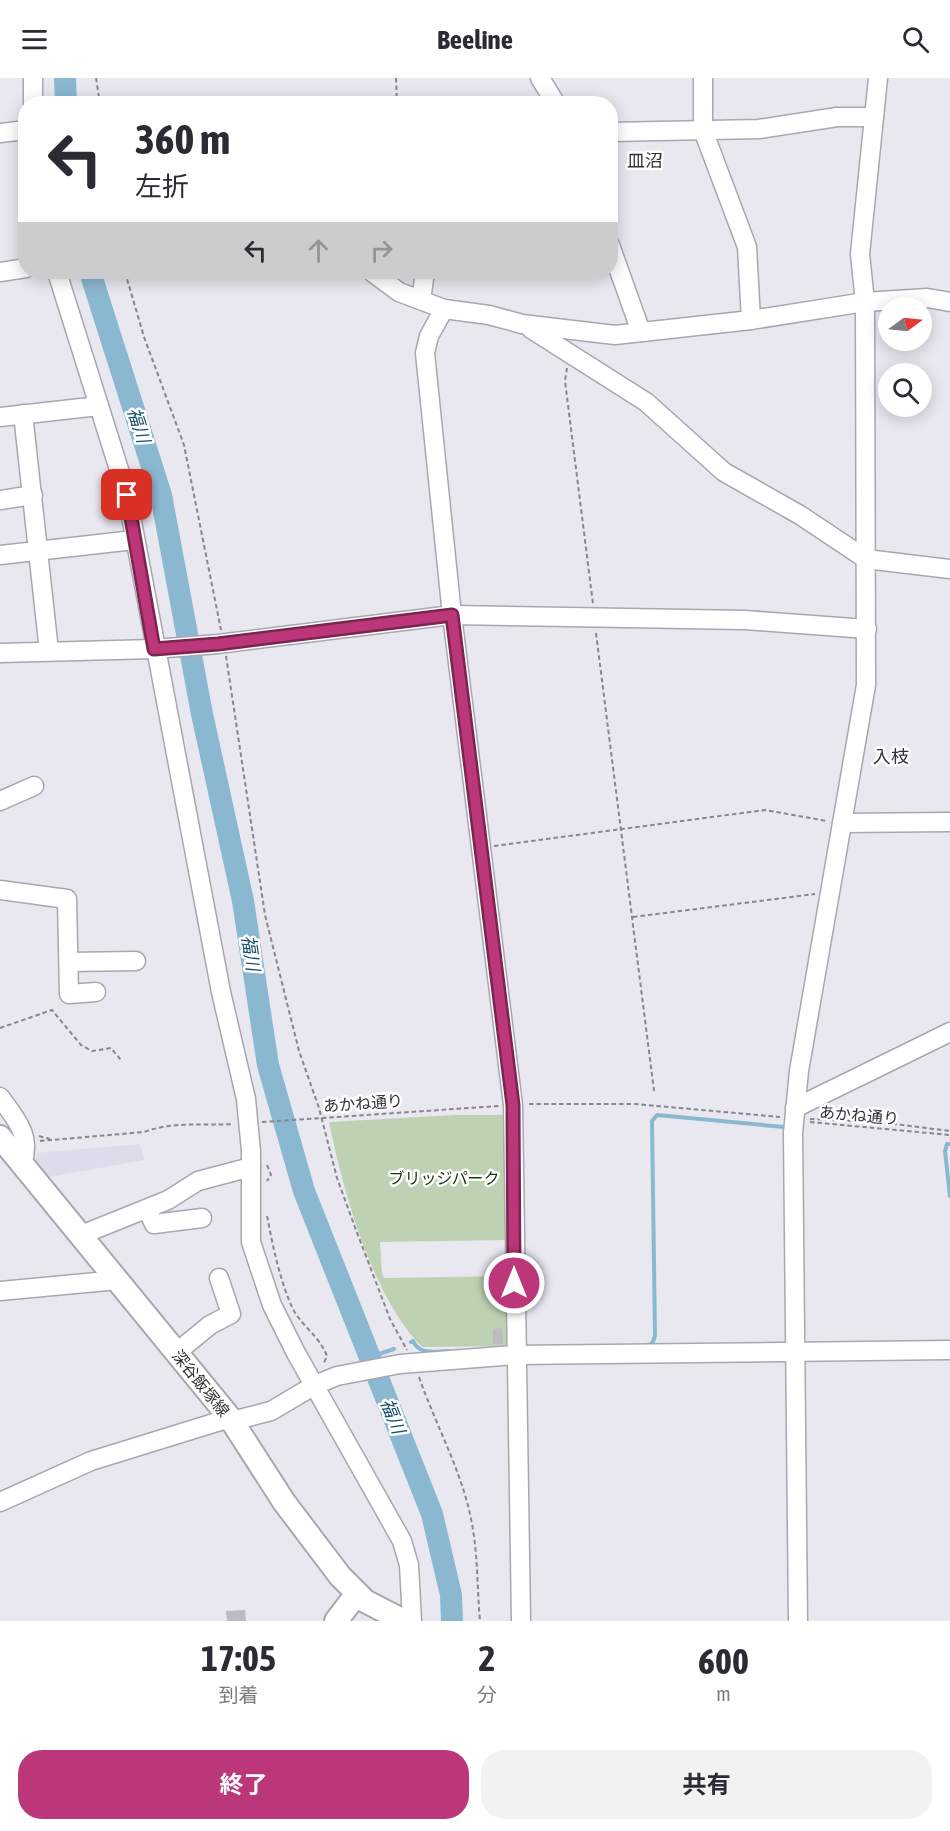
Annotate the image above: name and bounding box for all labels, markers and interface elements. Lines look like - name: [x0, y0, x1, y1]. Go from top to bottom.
- icon: menu: [18, 23, 51, 56]
- icon: search: [899, 23, 932, 56]
- text: Beeline: [437, 24, 513, 55]
- text: 360 m: [135, 115, 230, 163]
- icon: left: [36, 120, 114, 198]
- district label: 皿沼: [627, 150, 663, 171]
- text: 左折: [135, 171, 189, 202]
- icon: left: [239, 234, 272, 267]
- icon: ahead: [302, 234, 335, 267]
- icon: right: [365, 234, 398, 267]
- north arrow: [878, 297, 932, 351]
- map controls: [878, 297, 932, 417]
- button: search: [878, 363, 932, 417]
- water label: 福川: [123, 405, 155, 447]
- pin: [101, 469, 152, 520]
- icon: arrive: [110, 478, 143, 511]
- district label: 入枝: [873, 746, 909, 767]
- water label: 福川: [238, 934, 264, 974]
- street label: あかね通り: [322, 1091, 404, 1115]
- street label: あかね通り: [818, 1103, 900, 1127]
- park label: ブリッジパーク: [388, 1169, 500, 1187]
- position arrow: [482, 1251, 546, 1315]
- street label: 深谷飯塚線: [169, 1346, 233, 1420]
- water label: 福川: [377, 1395, 410, 1438]
- text: 17:05: [201, 1637, 276, 1679]
- text: 2: [479, 1637, 495, 1679]
- text: 600: [698, 1640, 749, 1682]
- text: m: [716, 1682, 731, 1705]
- text: 到着: [219, 1683, 259, 1706]
- text: 分: [477, 1683, 497, 1706]
- button: 終了: [18, 1750, 469, 1819]
- button: 共有: [481, 1750, 932, 1819]

